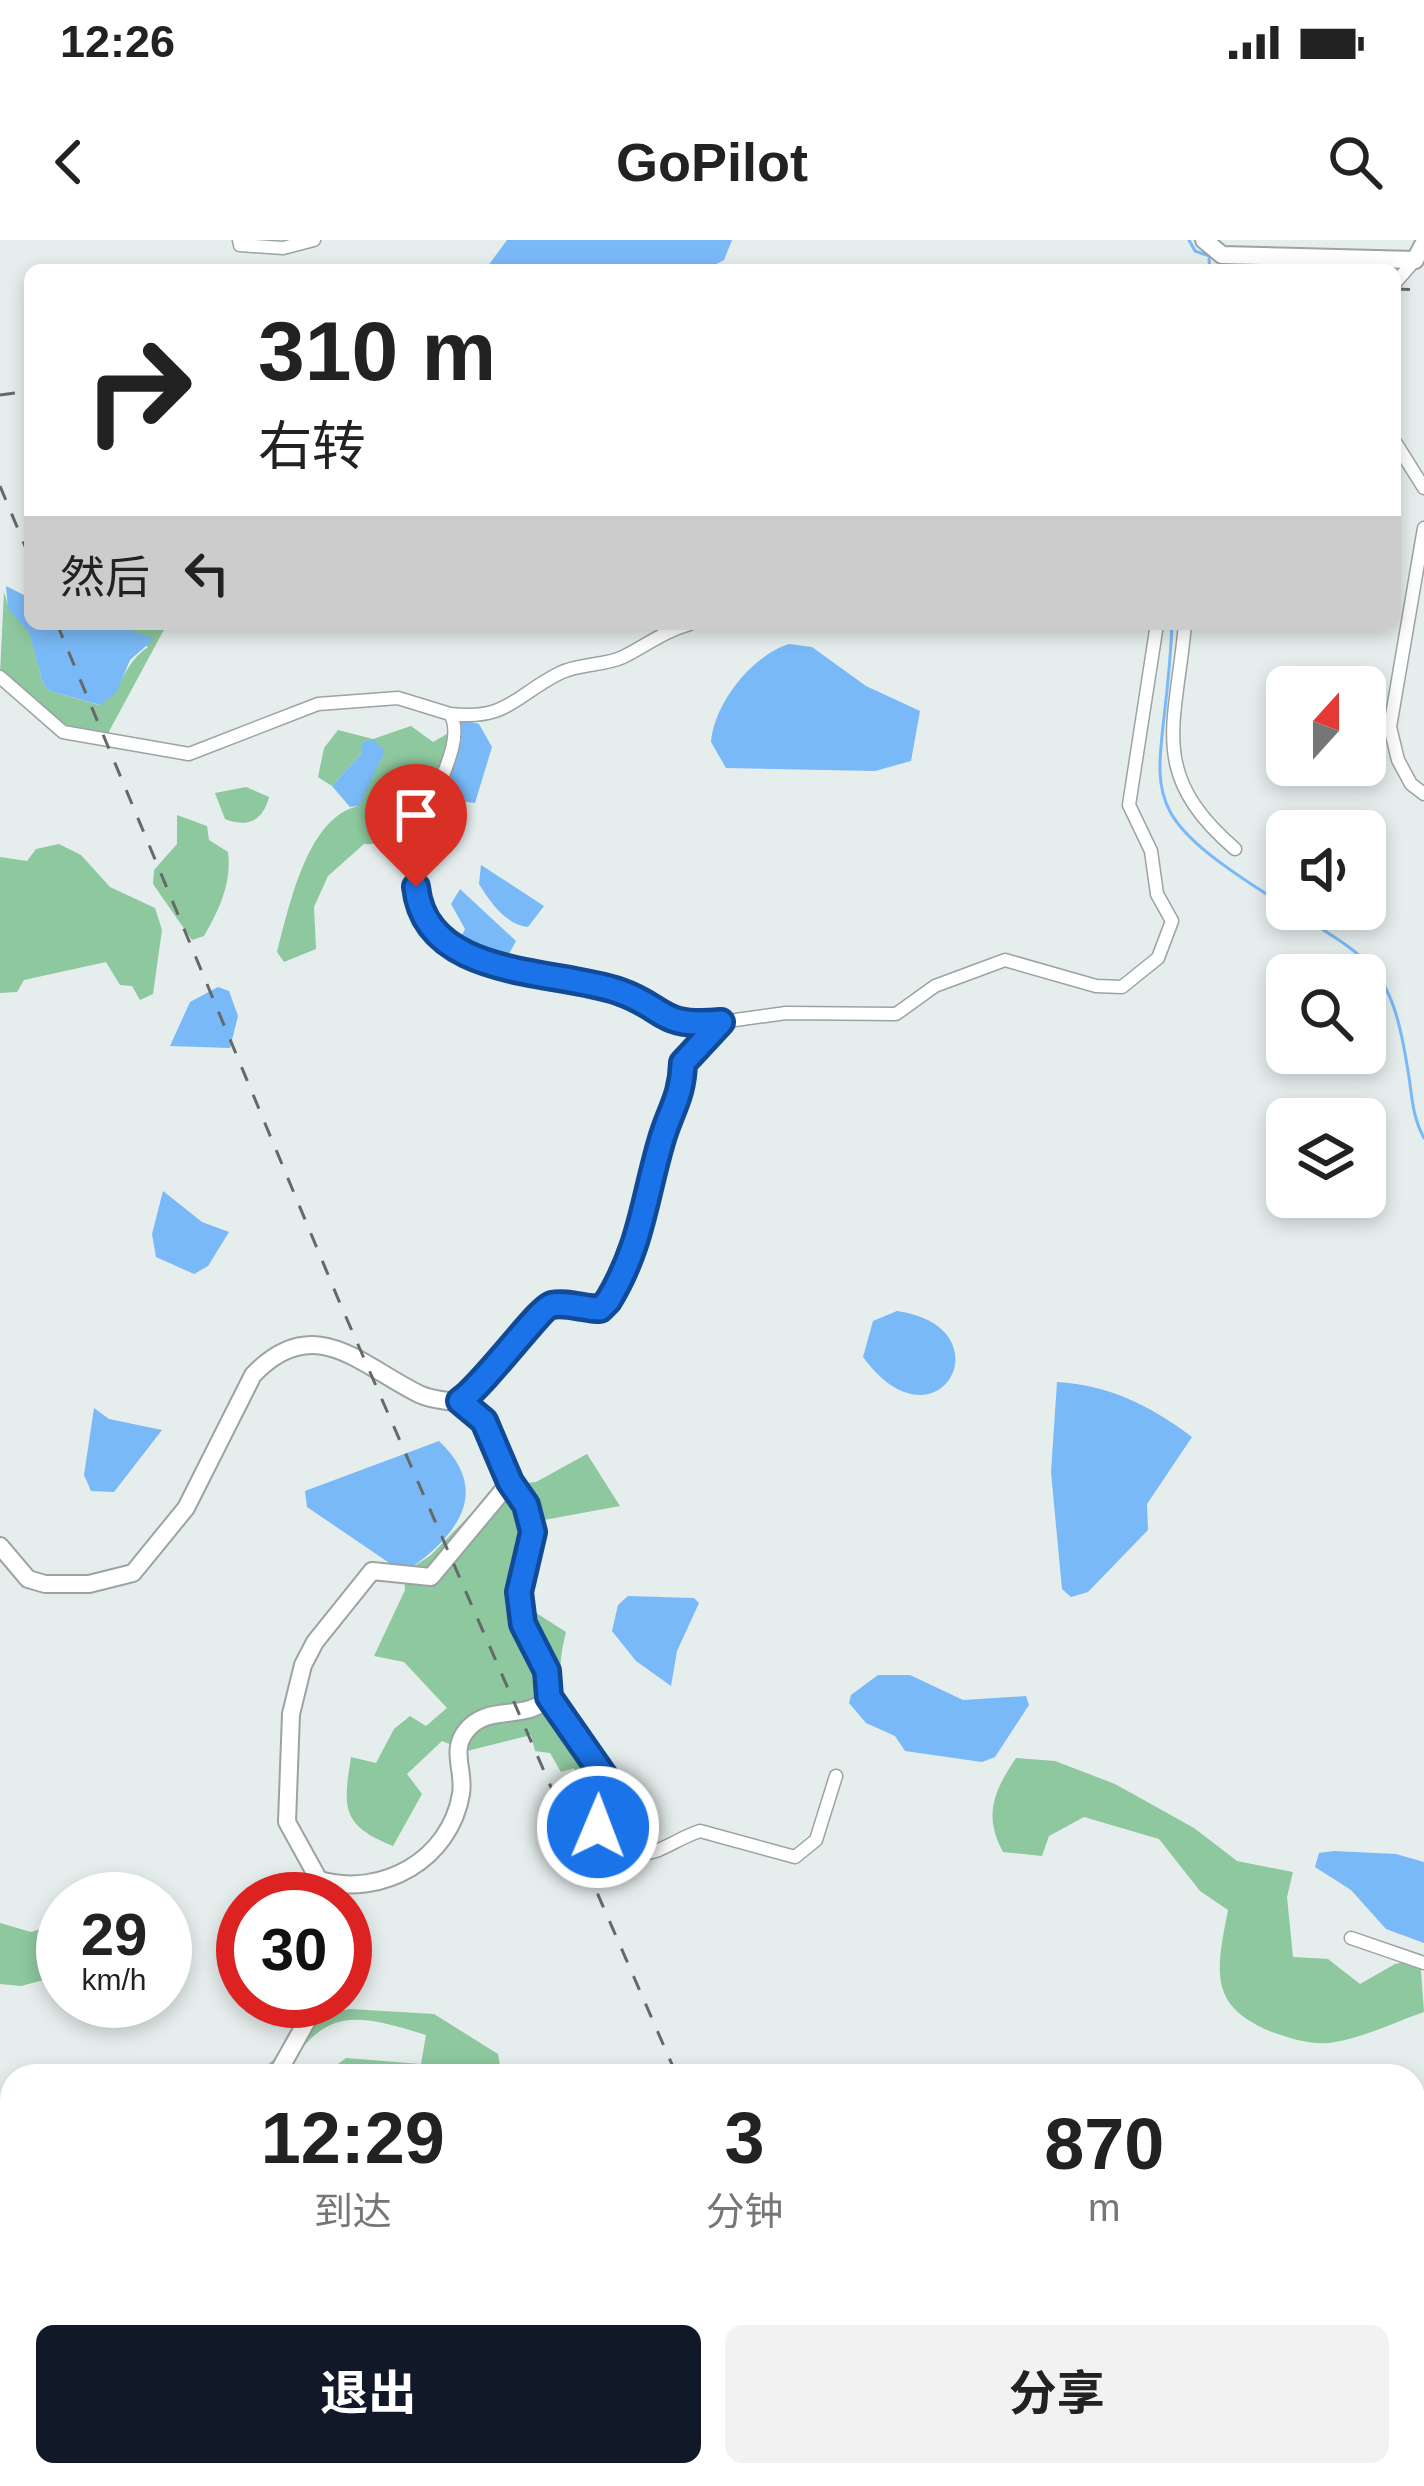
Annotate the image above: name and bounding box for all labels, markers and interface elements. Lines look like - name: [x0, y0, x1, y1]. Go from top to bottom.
- text: 12:26: [60, 16, 175, 67]
- icon: back: [36, 129, 102, 195]
- icon: search: [1322, 129, 1388, 195]
- text: GoPilot: [616, 132, 808, 192]
- text: 310 m: [258, 304, 496, 398]
- icon: right: [60, 312, 216, 468]
- text: 右转: [258, 416, 366, 476]
- icon: left: [174, 540, 240, 606]
- text: 然后: [60, 552, 150, 603]
- north arrow: [1266, 666, 1386, 786]
- map controls: [1266, 666, 1386, 1218]
- pin: [365, 764, 467, 887]
- icon: arrive: [383, 782, 449, 848]
- button: sound: [1266, 810, 1386, 930]
- button: search: [1266, 954, 1386, 1074]
- button: layers: [1266, 1098, 1386, 1218]
- position arrow: [535, 1764, 661, 1890]
- speed limit sign: 30: [216, 1872, 372, 2028]
- text: 29: [81, 1901, 147, 1968]
- text: km/h: [81, 1963, 147, 1996]
- text: 12:29: [261, 2098, 445, 2178]
- text: 3: [724, 2098, 765, 2178]
- text: 870: [1044, 2104, 1164, 2184]
- text: m: [1088, 2186, 1121, 2229]
- text: 到达: [314, 2190, 392, 2233]
- text: 分钟: [706, 2190, 784, 2233]
- button: 退出: [36, 2325, 701, 2463]
- button: 分享: [725, 2325, 1389, 2463]

